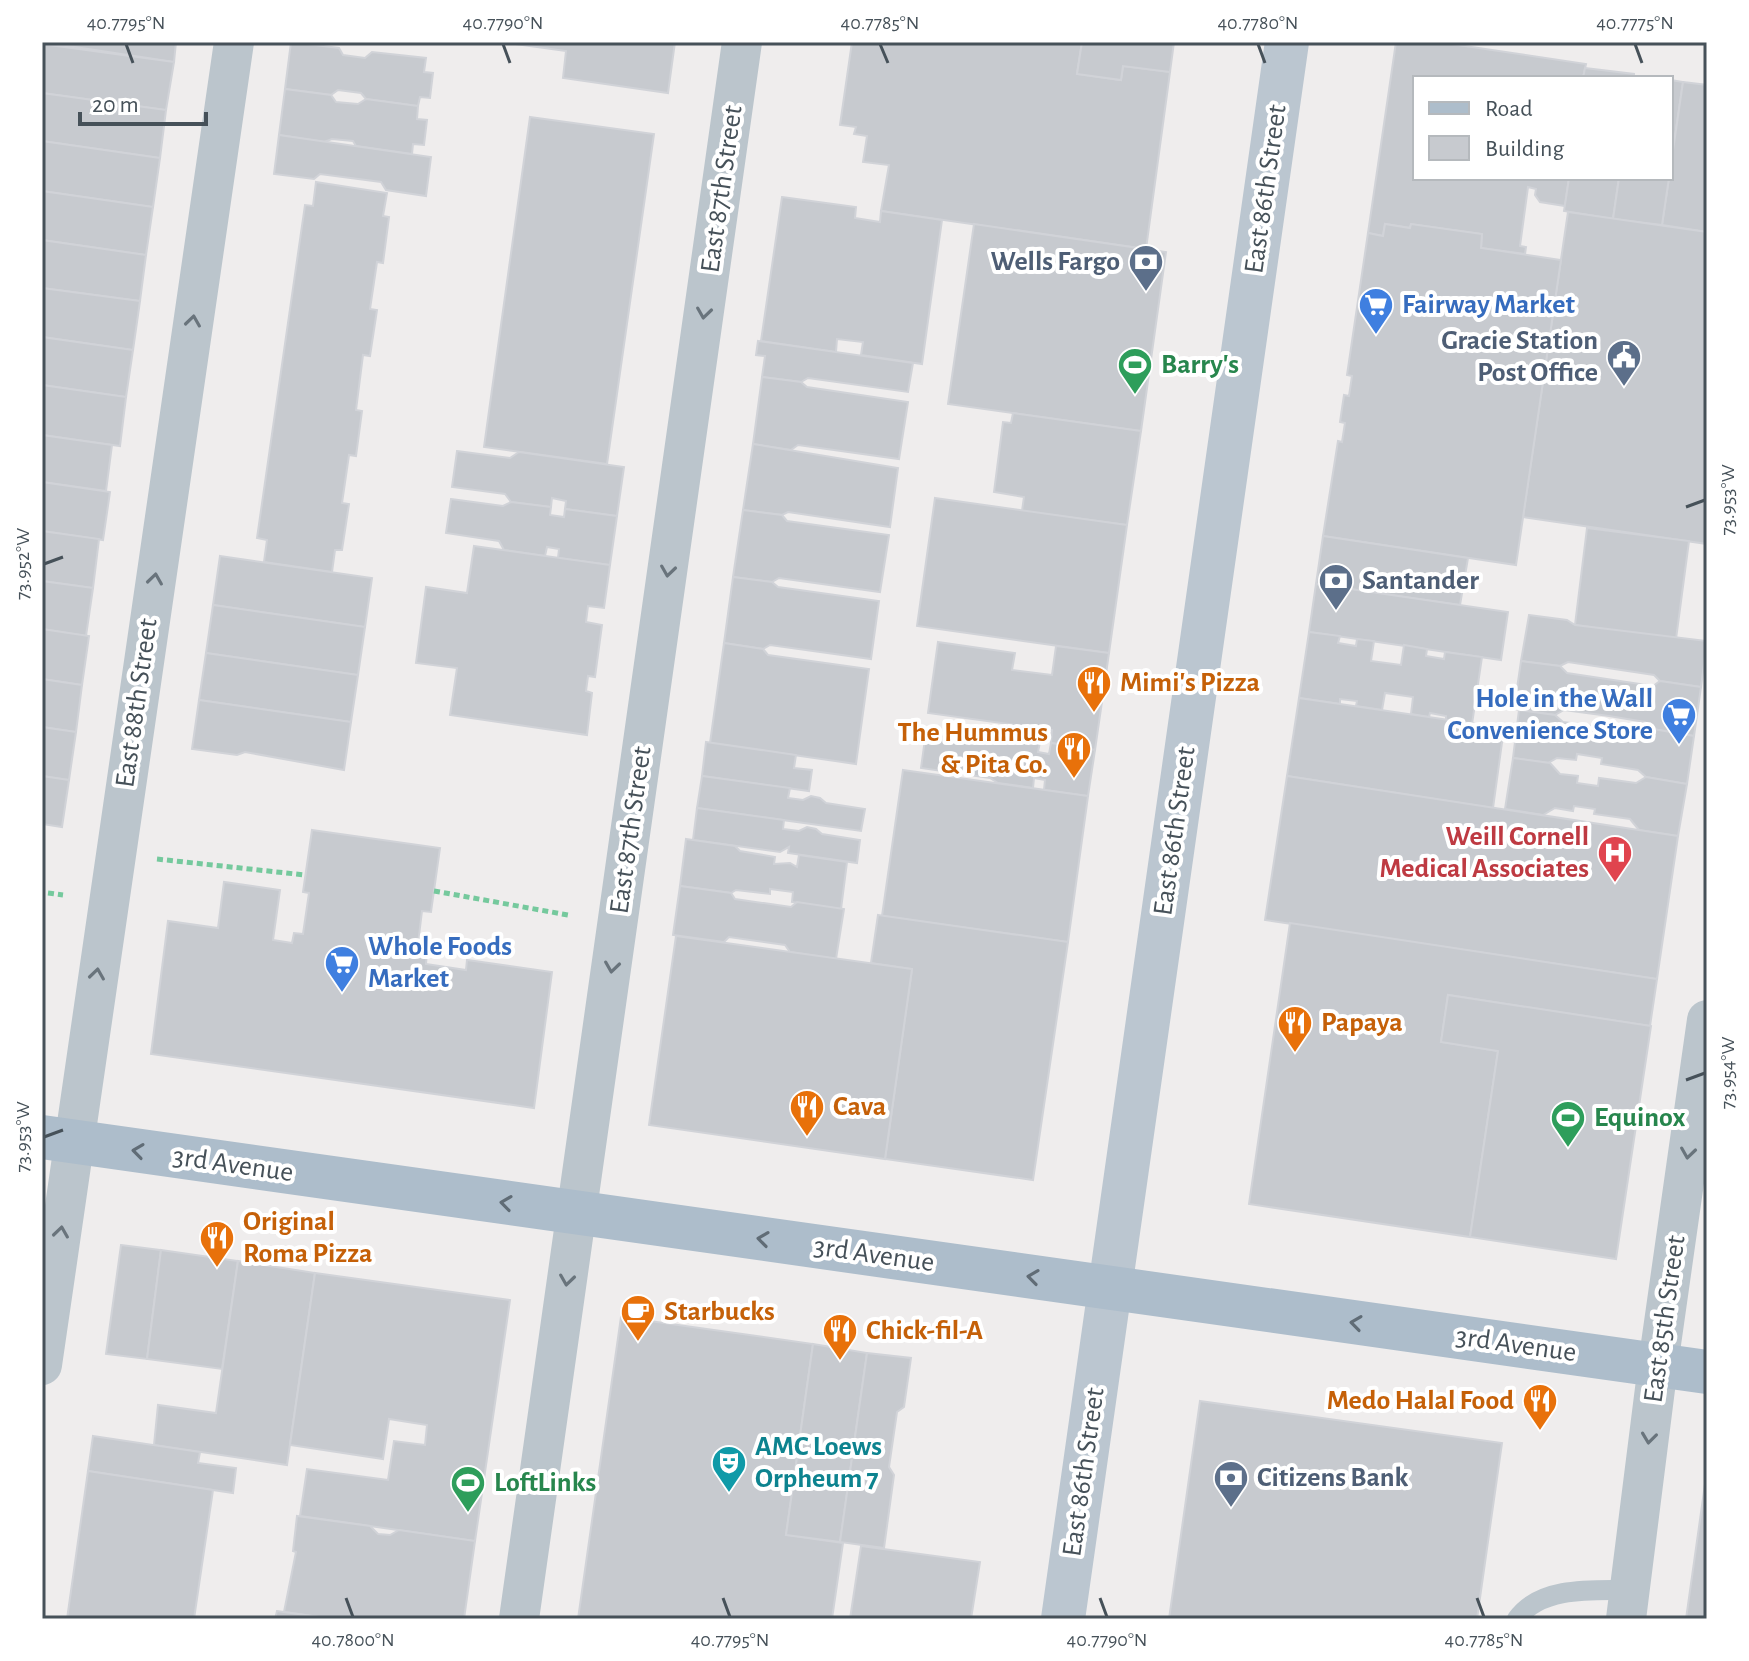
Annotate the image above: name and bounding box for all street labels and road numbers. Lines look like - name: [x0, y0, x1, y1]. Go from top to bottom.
- street label: East 87th Street: [696, 103, 748, 275]
- street label: East 86th Street: [1240, 103, 1292, 275]
- street label: East 88th Street: [111, 617, 163, 789]
- street label: East 87th Street: [605, 744, 657, 916]
- street label: East 86th Street: [1149, 745, 1201, 917]
- street label: 3rd Avenue: [171, 1143, 295, 1187]
- street label: 3rd Avenue: [812, 1233, 936, 1277]
- street label: East 85th Street: [1639, 1233, 1691, 1405]
- street label: 3rd Avenue: [1454, 1323, 1578, 1367]
- street label: East 86th Street: [1058, 1386, 1110, 1558]

